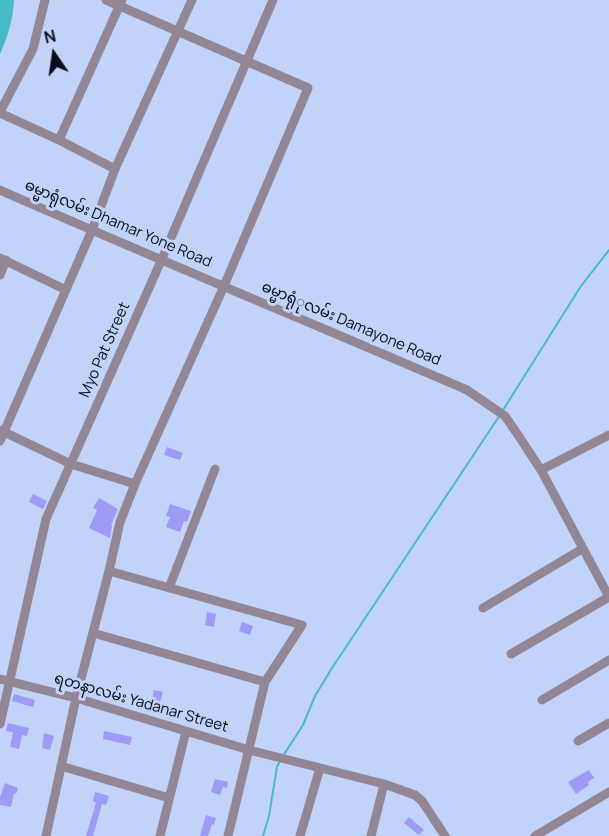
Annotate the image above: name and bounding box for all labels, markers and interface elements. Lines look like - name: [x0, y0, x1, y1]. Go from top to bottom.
- north arrow: [24, 24, 84, 84]
- text: N: [42, 24, 58, 48]
- street label: ဓမ္မာရုံလမ်း Dhamar Yone Road: [22, 176, 214, 272]
- street label: ဓမ္မာရုံုလမ်း Damayone Road: [259, 278, 443, 370]
- street label: Myo Pat Street: [76, 300, 134, 400]
- street label: ရတနာလမ်း Yadanar Street: [52, 670, 230, 736]

